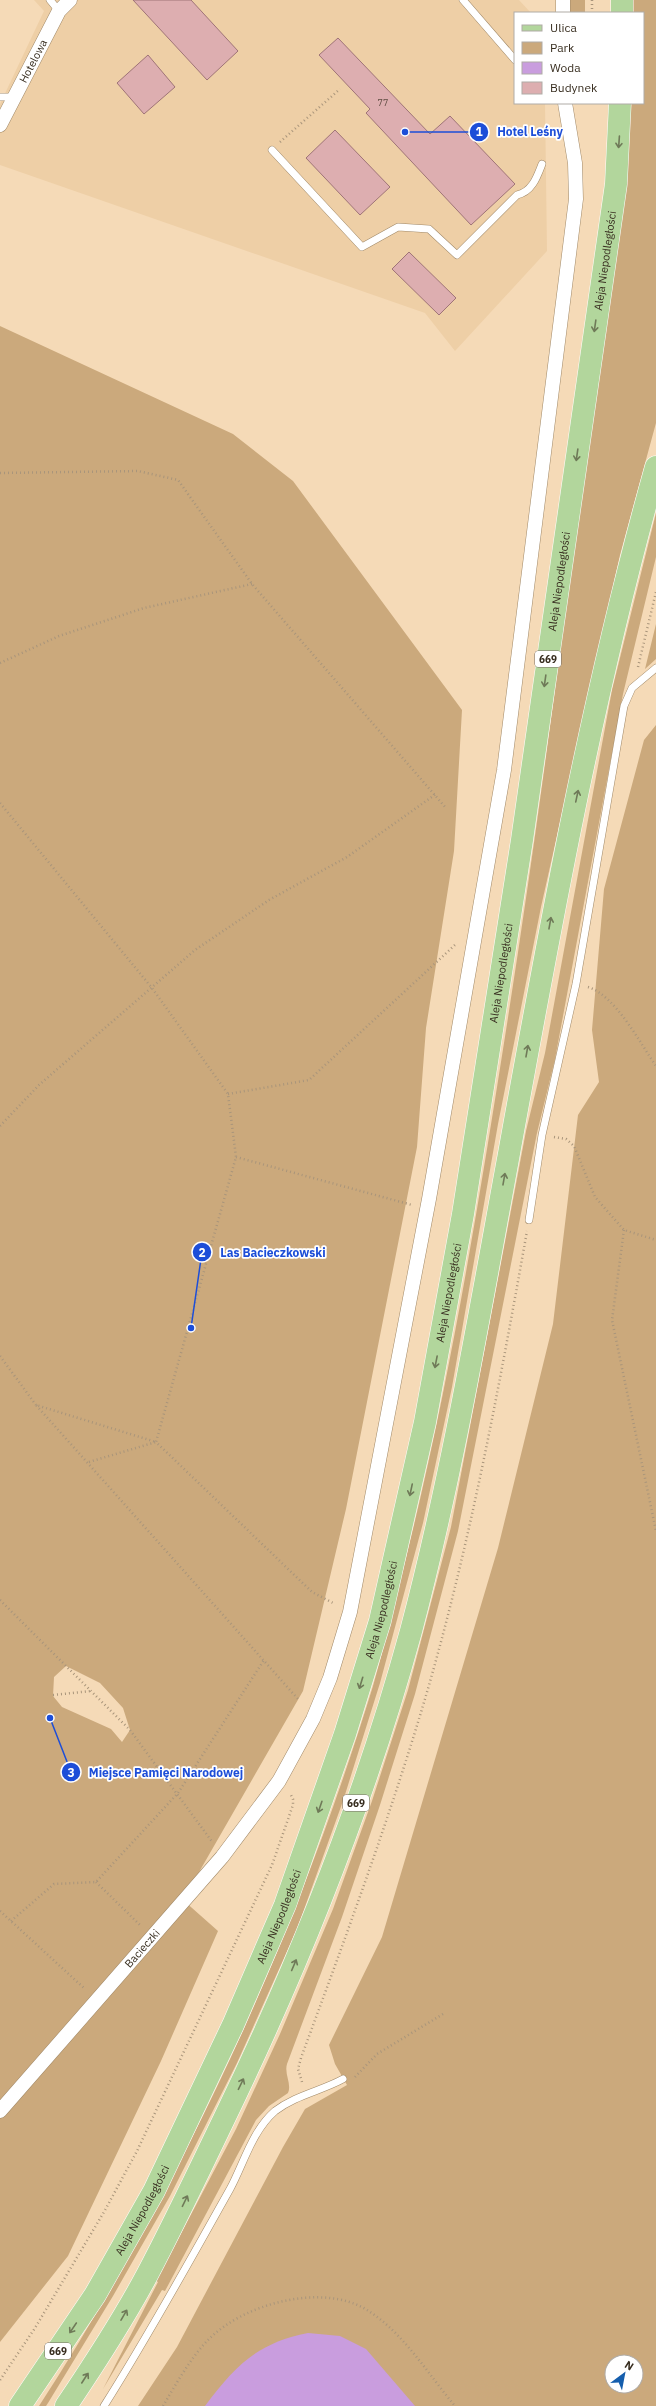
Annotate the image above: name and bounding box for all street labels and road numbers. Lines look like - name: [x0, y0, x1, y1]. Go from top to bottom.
- street label: Hotelowa: [16, 37, 50, 85]
- street label: Aleja Niepodległości: [591, 210, 619, 311]
- street label: Aleja Niepodległości: [545, 531, 573, 632]
- road number: 669: [535, 651, 561, 667]
- street label: Aleja Niepodległości: [486, 922, 516, 1024]
- street label: Aleja Niepodległości: [433, 1242, 465, 1344]
- street label: Aleja Niepodległości: [362, 1559, 400, 1660]
- road number: 669: [343, 1795, 369, 1811]
- street label: Aleja Niepodległości: [253, 1868, 304, 1966]
- street label: Bacieczki: [122, 1926, 163, 1971]
- street label: Aleja Niepodległości: [112, 2163, 172, 2258]
- road number: 669: [45, 2343, 71, 2359]

